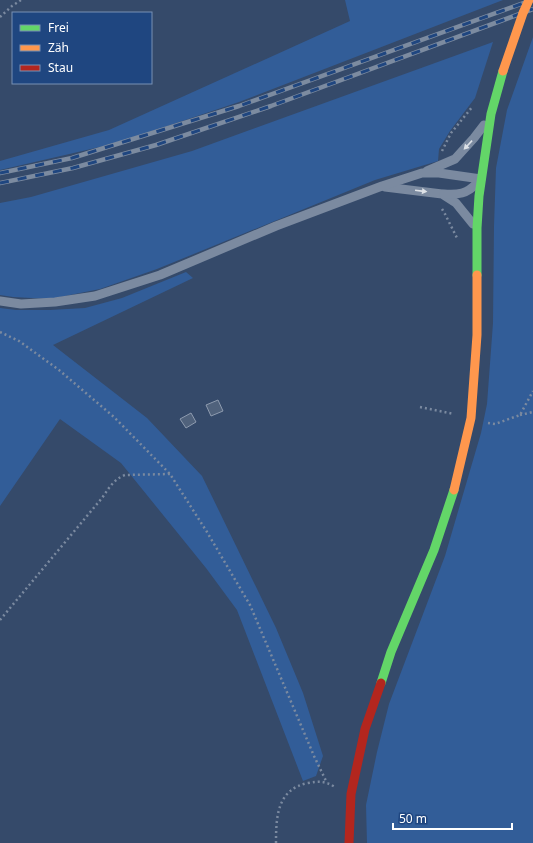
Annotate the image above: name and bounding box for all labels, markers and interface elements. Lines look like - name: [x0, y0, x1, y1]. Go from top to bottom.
- legend: [12, 12, 152, 84]
- text: Frei: [48, 19, 69, 36]
- text: Zäh: [48, 39, 69, 56]
- text: Stau: [48, 59, 73, 76]
- one-way arrow: [463, 140, 473, 150]
- one-way arrow: [415, 188, 427, 194]
- scale bar: [393, 805, 512, 831]
- text: 50 m: [399, 810, 427, 827]

